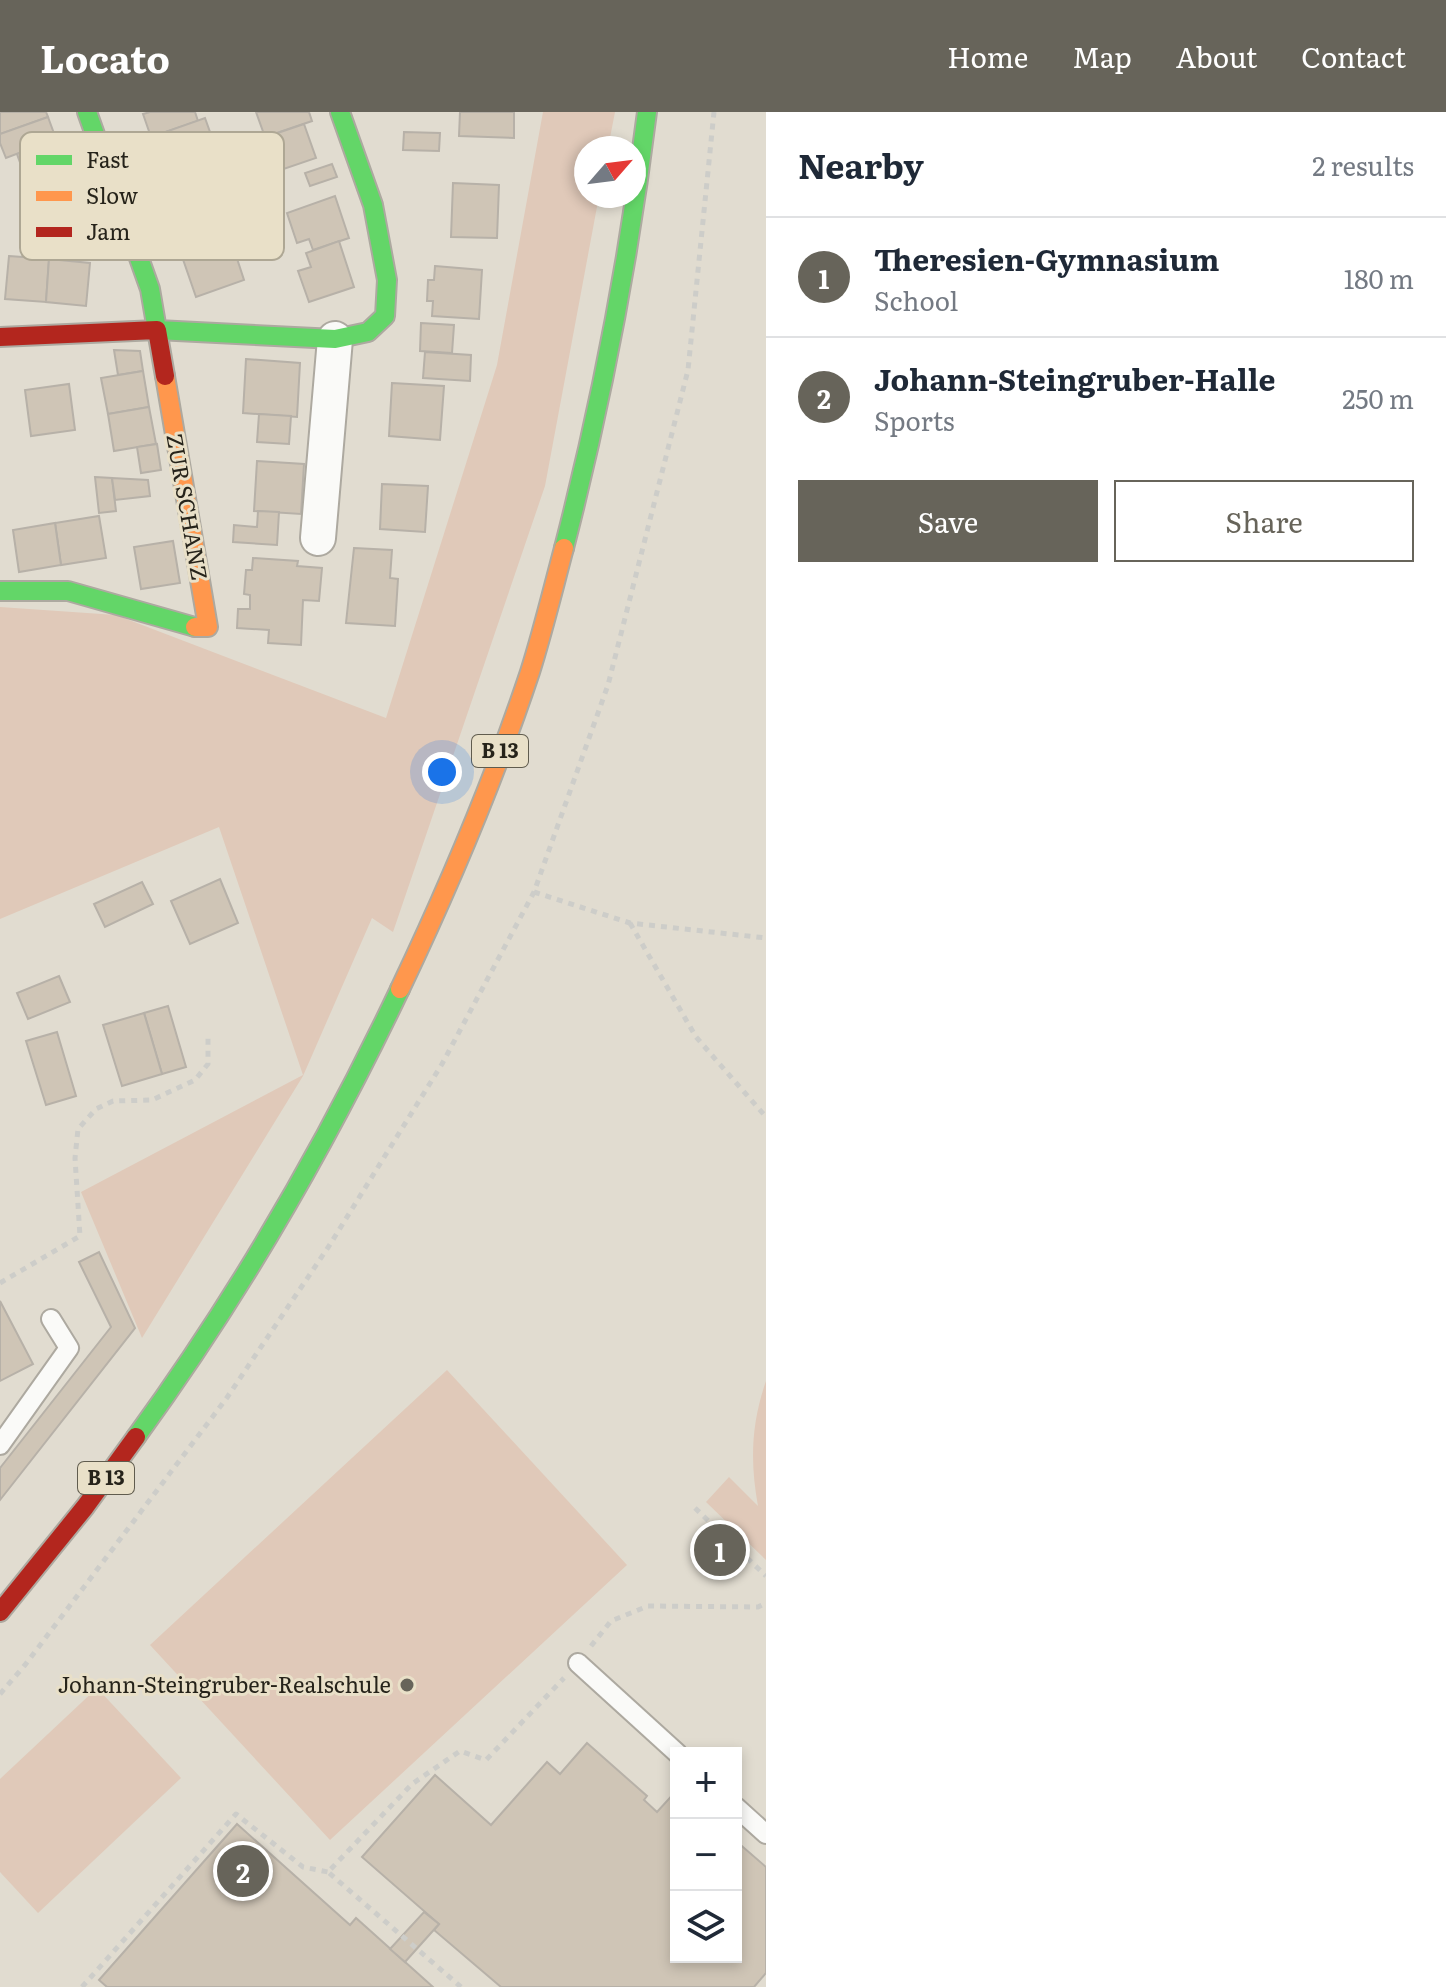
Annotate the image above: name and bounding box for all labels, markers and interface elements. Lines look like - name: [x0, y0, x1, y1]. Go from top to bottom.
- text: Locato: [40, 28, 170, 85]
- text: Home: [947, 35, 1028, 77]
- text: Map: [1072, 35, 1132, 77]
- text: About: [1176, 35, 1257, 77]
- text: Contact: [1301, 35, 1406, 77]
- legend: [20, 132, 284, 260]
- north arrow: [574, 136, 646, 208]
- text: Nearby: [798, 139, 924, 189]
- text: Fast: [86, 142, 129, 175]
- text: 2 results: [1312, 145, 1414, 184]
- text: Slow: [86, 178, 138, 211]
- text: Jam: [86, 214, 130, 247]
- text: Theresien-Gymnasium: [874, 236, 1219, 280]
- text: 1: [819, 258, 829, 297]
- text: 180 m: [1344, 258, 1414, 297]
- text: School: [874, 280, 958, 319]
- text: Johann-Steingruber-Halle: [874, 356, 1275, 400]
- text: 2: [817, 378, 831, 417]
- text: 250 m: [1342, 378, 1414, 417]
- text: Sports: [874, 400, 955, 439]
- street label: ZUR SCHANZ: [159, 431, 218, 583]
- button: Save: [798, 480, 1098, 562]
- button: Share: [1114, 480, 1414, 562]
- road number: B 13: [472, 735, 528, 767]
- your location: [422, 752, 462, 792]
- road number: B 13: [78, 1462, 134, 1494]
- pin: 1: [694, 1520, 746, 1580]
- place label: Johann-Steingruber-Realschule: [58, 1667, 391, 1700]
- marker: Johann-Steingruber-Realschule: [398, 1676, 416, 1694]
- map controls: [670, 1747, 742, 1963]
- button: +: [670, 1747, 742, 1819]
- button: −: [670, 1819, 742, 1891]
- pin: 2: [217, 1841, 269, 1901]
- button: layers: [670, 1891, 742, 1963]

